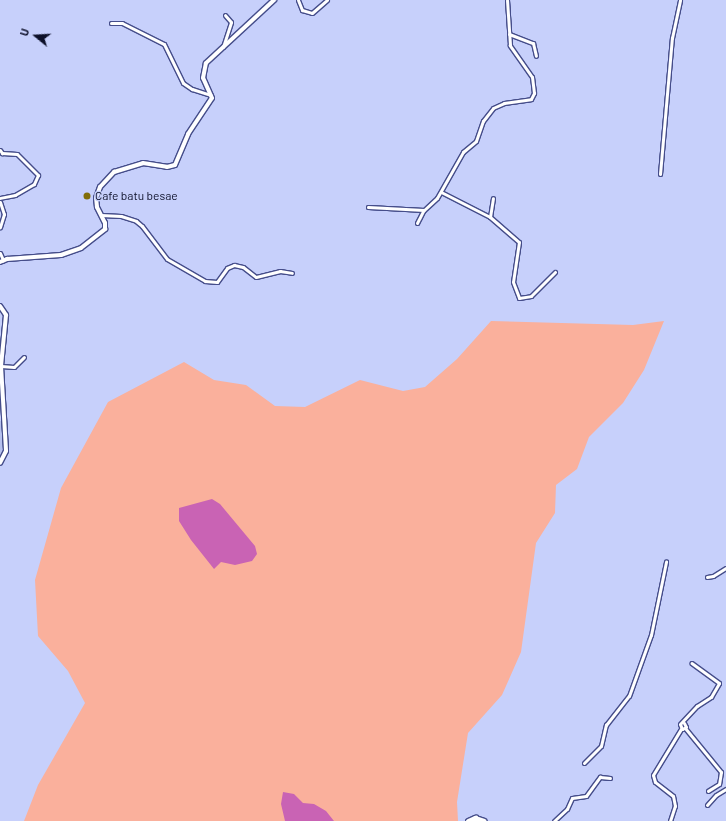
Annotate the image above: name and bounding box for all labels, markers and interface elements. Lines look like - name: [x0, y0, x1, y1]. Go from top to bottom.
- north arrow: [16, 16, 56, 56]
- text: U: [17, 27, 31, 37]
- place label: Cafe batu besae: [95, 189, 178, 203]
- marker: Cafe batu besae: [82, 191, 92, 201]

